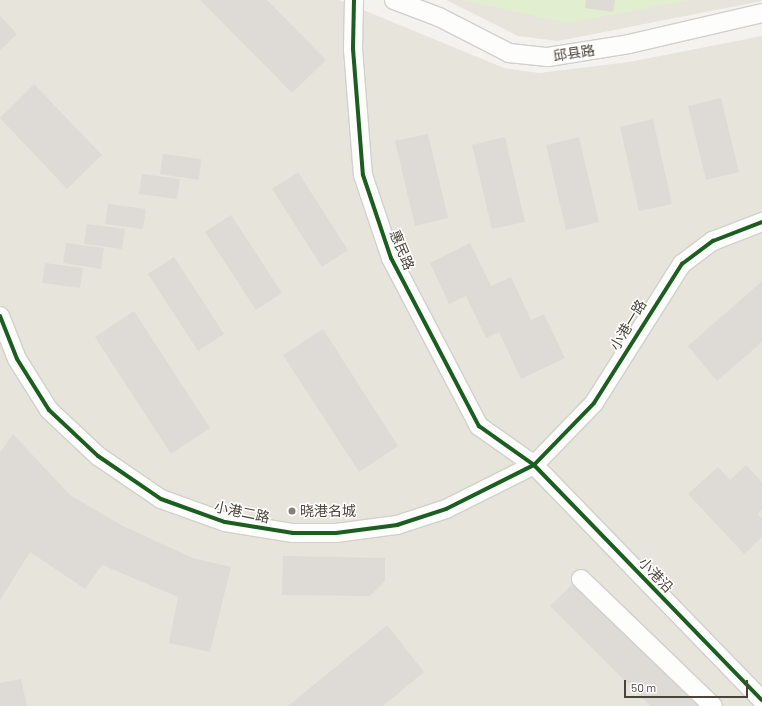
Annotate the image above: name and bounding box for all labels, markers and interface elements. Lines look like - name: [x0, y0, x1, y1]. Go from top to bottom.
- street label: 邱县路: [552, 41, 596, 65]
- street label: 惠民路: [386, 227, 418, 273]
- street label: 小港一路: [606, 297, 650, 353]
- street label: 小港二路: [213, 498, 271, 526]
- place label: 晓港名城: [300, 503, 356, 519]
- marker: 晓港名城: [287, 506, 297, 516]
- street label: 小港沿: [635, 554, 677, 596]
- scale bar: [626, 672, 750, 698]
- text: 50 m: [631, 680, 656, 694]

